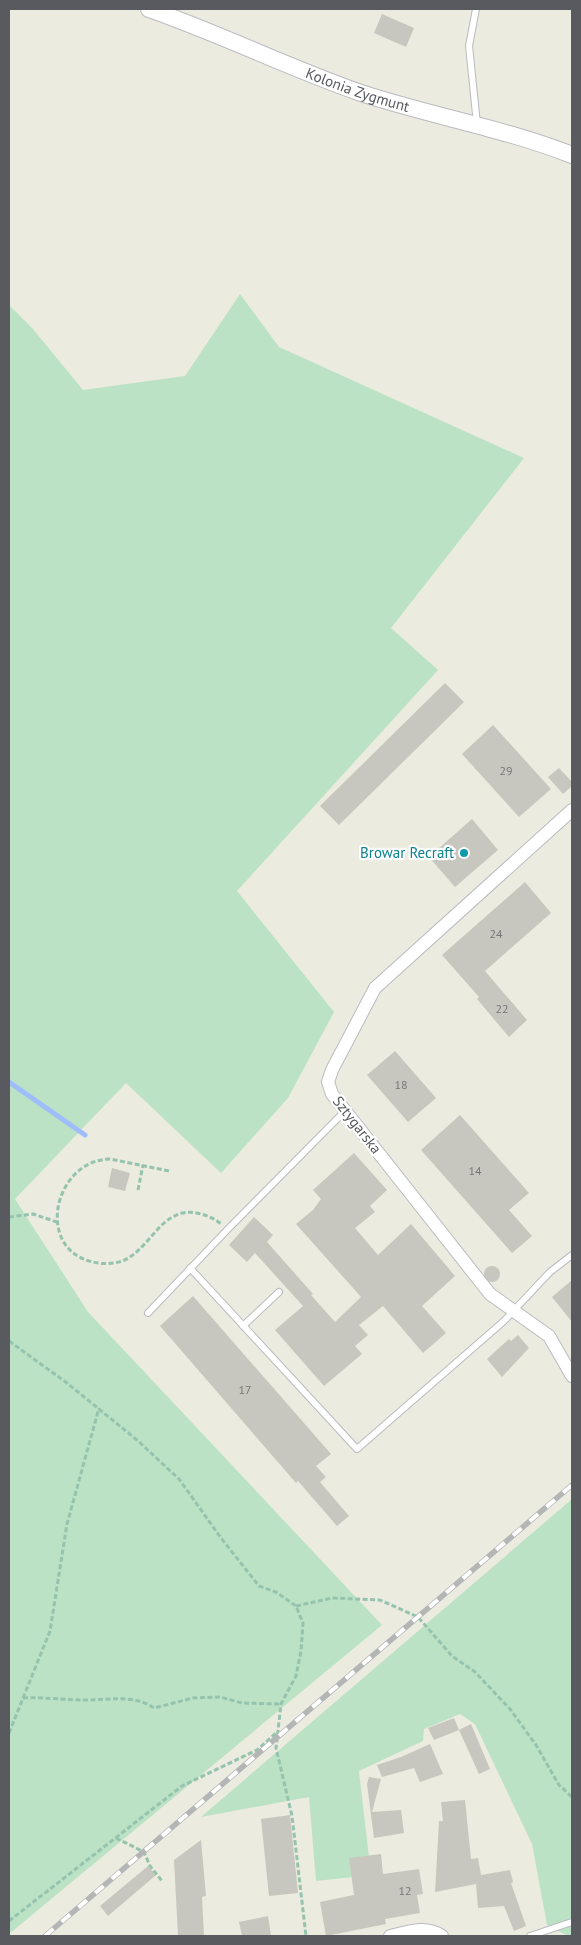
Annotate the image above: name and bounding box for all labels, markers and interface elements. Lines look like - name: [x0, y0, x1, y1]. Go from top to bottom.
- street label: Kolonia Zygmunt: [303, 63, 412, 116]
- house number: 29: [499, 763, 513, 778]
- place label: Browar Recraft: [360, 843, 454, 862]
- marker: Browar Recraft: [458, 847, 470, 859]
- house number: 24: [489, 926, 503, 941]
- house number: 22: [495, 1001, 509, 1016]
- house number: 18: [394, 1077, 408, 1092]
- street label: Sztygarska: [329, 1092, 386, 1157]
- house number: 14: [468, 1163, 482, 1178]
- house number: 17: [238, 1382, 252, 1397]
- house number: 12: [398, 1883, 412, 1898]

